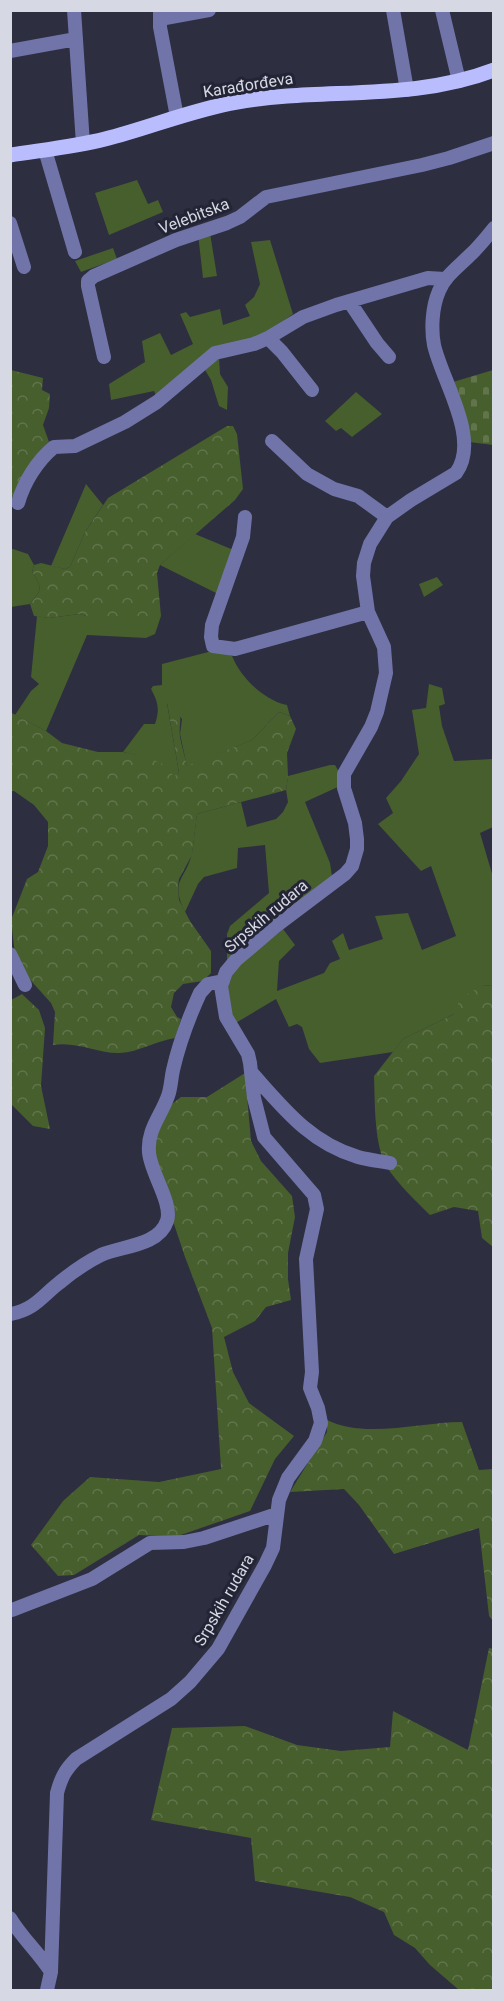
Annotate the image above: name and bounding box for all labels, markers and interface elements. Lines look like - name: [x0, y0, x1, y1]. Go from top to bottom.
- street label: Karađorđeva: [202, 69, 294, 101]
- street label: Velebitska: [156, 194, 232, 238]
- street label: Srpskih rudara: [221, 876, 311, 956]
- street label: Srpskih rudara: [190, 1551, 258, 1649]

